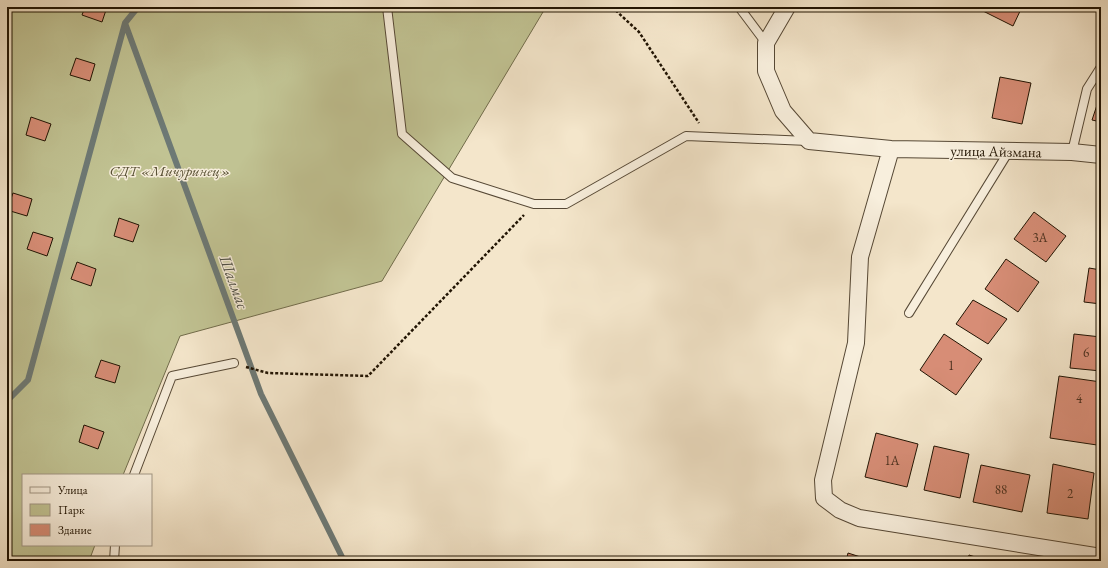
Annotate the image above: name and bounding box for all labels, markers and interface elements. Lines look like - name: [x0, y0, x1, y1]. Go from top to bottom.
- street label: улица Айзмана: [950, 141, 1042, 161]
- park label: СДТ «Мичуринец»: [110, 161, 230, 180]
- house number: 3А: [1032, 229, 1049, 246]
- water label: Шалмас: [214, 251, 254, 313]
- house number: 6: [1083, 344, 1089, 361]
- house number: 1: [948, 357, 954, 374]
- house number: 4: [1076, 390, 1083, 407]
- house number: 1А: [884, 452, 901, 469]
- legend: [22, 474, 152, 546]
- house number: 88: [995, 481, 1007, 498]
- text: Улица: [57, 482, 88, 498]
- house number: 2: [1067, 485, 1074, 502]
- text: Парк: [58, 502, 85, 518]
- text: Здание: [58, 522, 92, 538]

